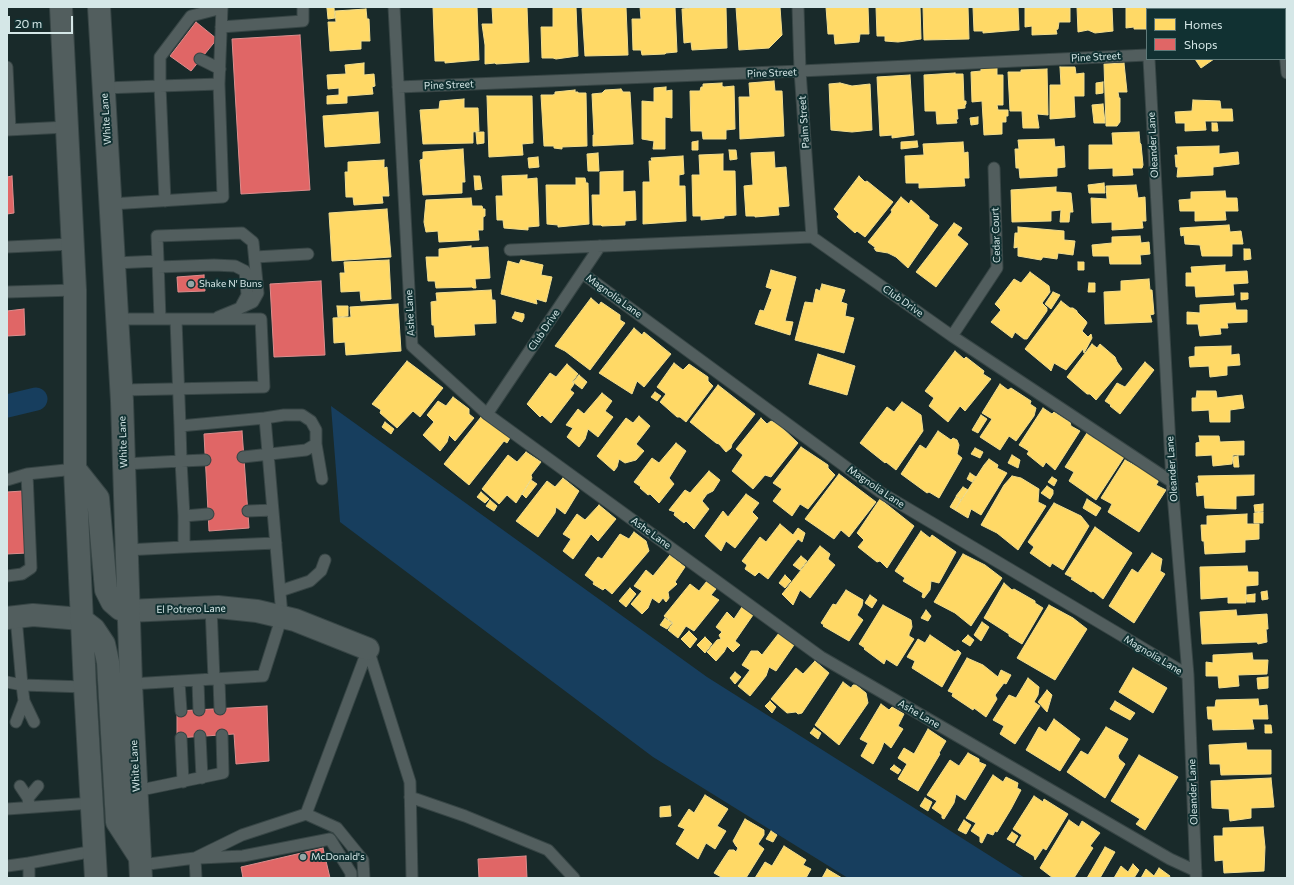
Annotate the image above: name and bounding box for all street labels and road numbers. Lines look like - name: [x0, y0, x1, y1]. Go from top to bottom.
- street label: Pine Street: [1071, 50, 1121, 64]
- street label: Pine Street: [747, 66, 797, 80]
- street label: Pine Street: [424, 78, 474, 92]
- street label: White Lane: [98, 93, 114, 145]
- street label: Palm Street: [796, 95, 812, 149]
- street label: Oleander Lane: [1145, 112, 1161, 178]
- street label: Cedar Court: [989, 207, 1003, 263]
- street label: Magnolia Lane: [584, 272, 644, 320]
- street label: Club Drive: [880, 283, 926, 319]
- street label: Ashe Lane: [403, 290, 417, 336]
- street label: Club Drive: [526, 307, 562, 353]
- street label: White Lane: [116, 416, 130, 468]
- street label: Oleander Lane: [1164, 436, 1180, 502]
- street label: Magnolia Lane: [845, 464, 907, 510]
- street label: Ashe Lane: [629, 515, 673, 551]
- street label: El Potrero Lane: [156, 602, 226, 616]
- street label: Magnolia Lane: [1122, 633, 1184, 677]
- street label: Ashe Lane: [896, 697, 942, 731]
- street label: White Lane: [128, 740, 142, 792]
- street label: Oleander Lane: [1186, 759, 1200, 825]

